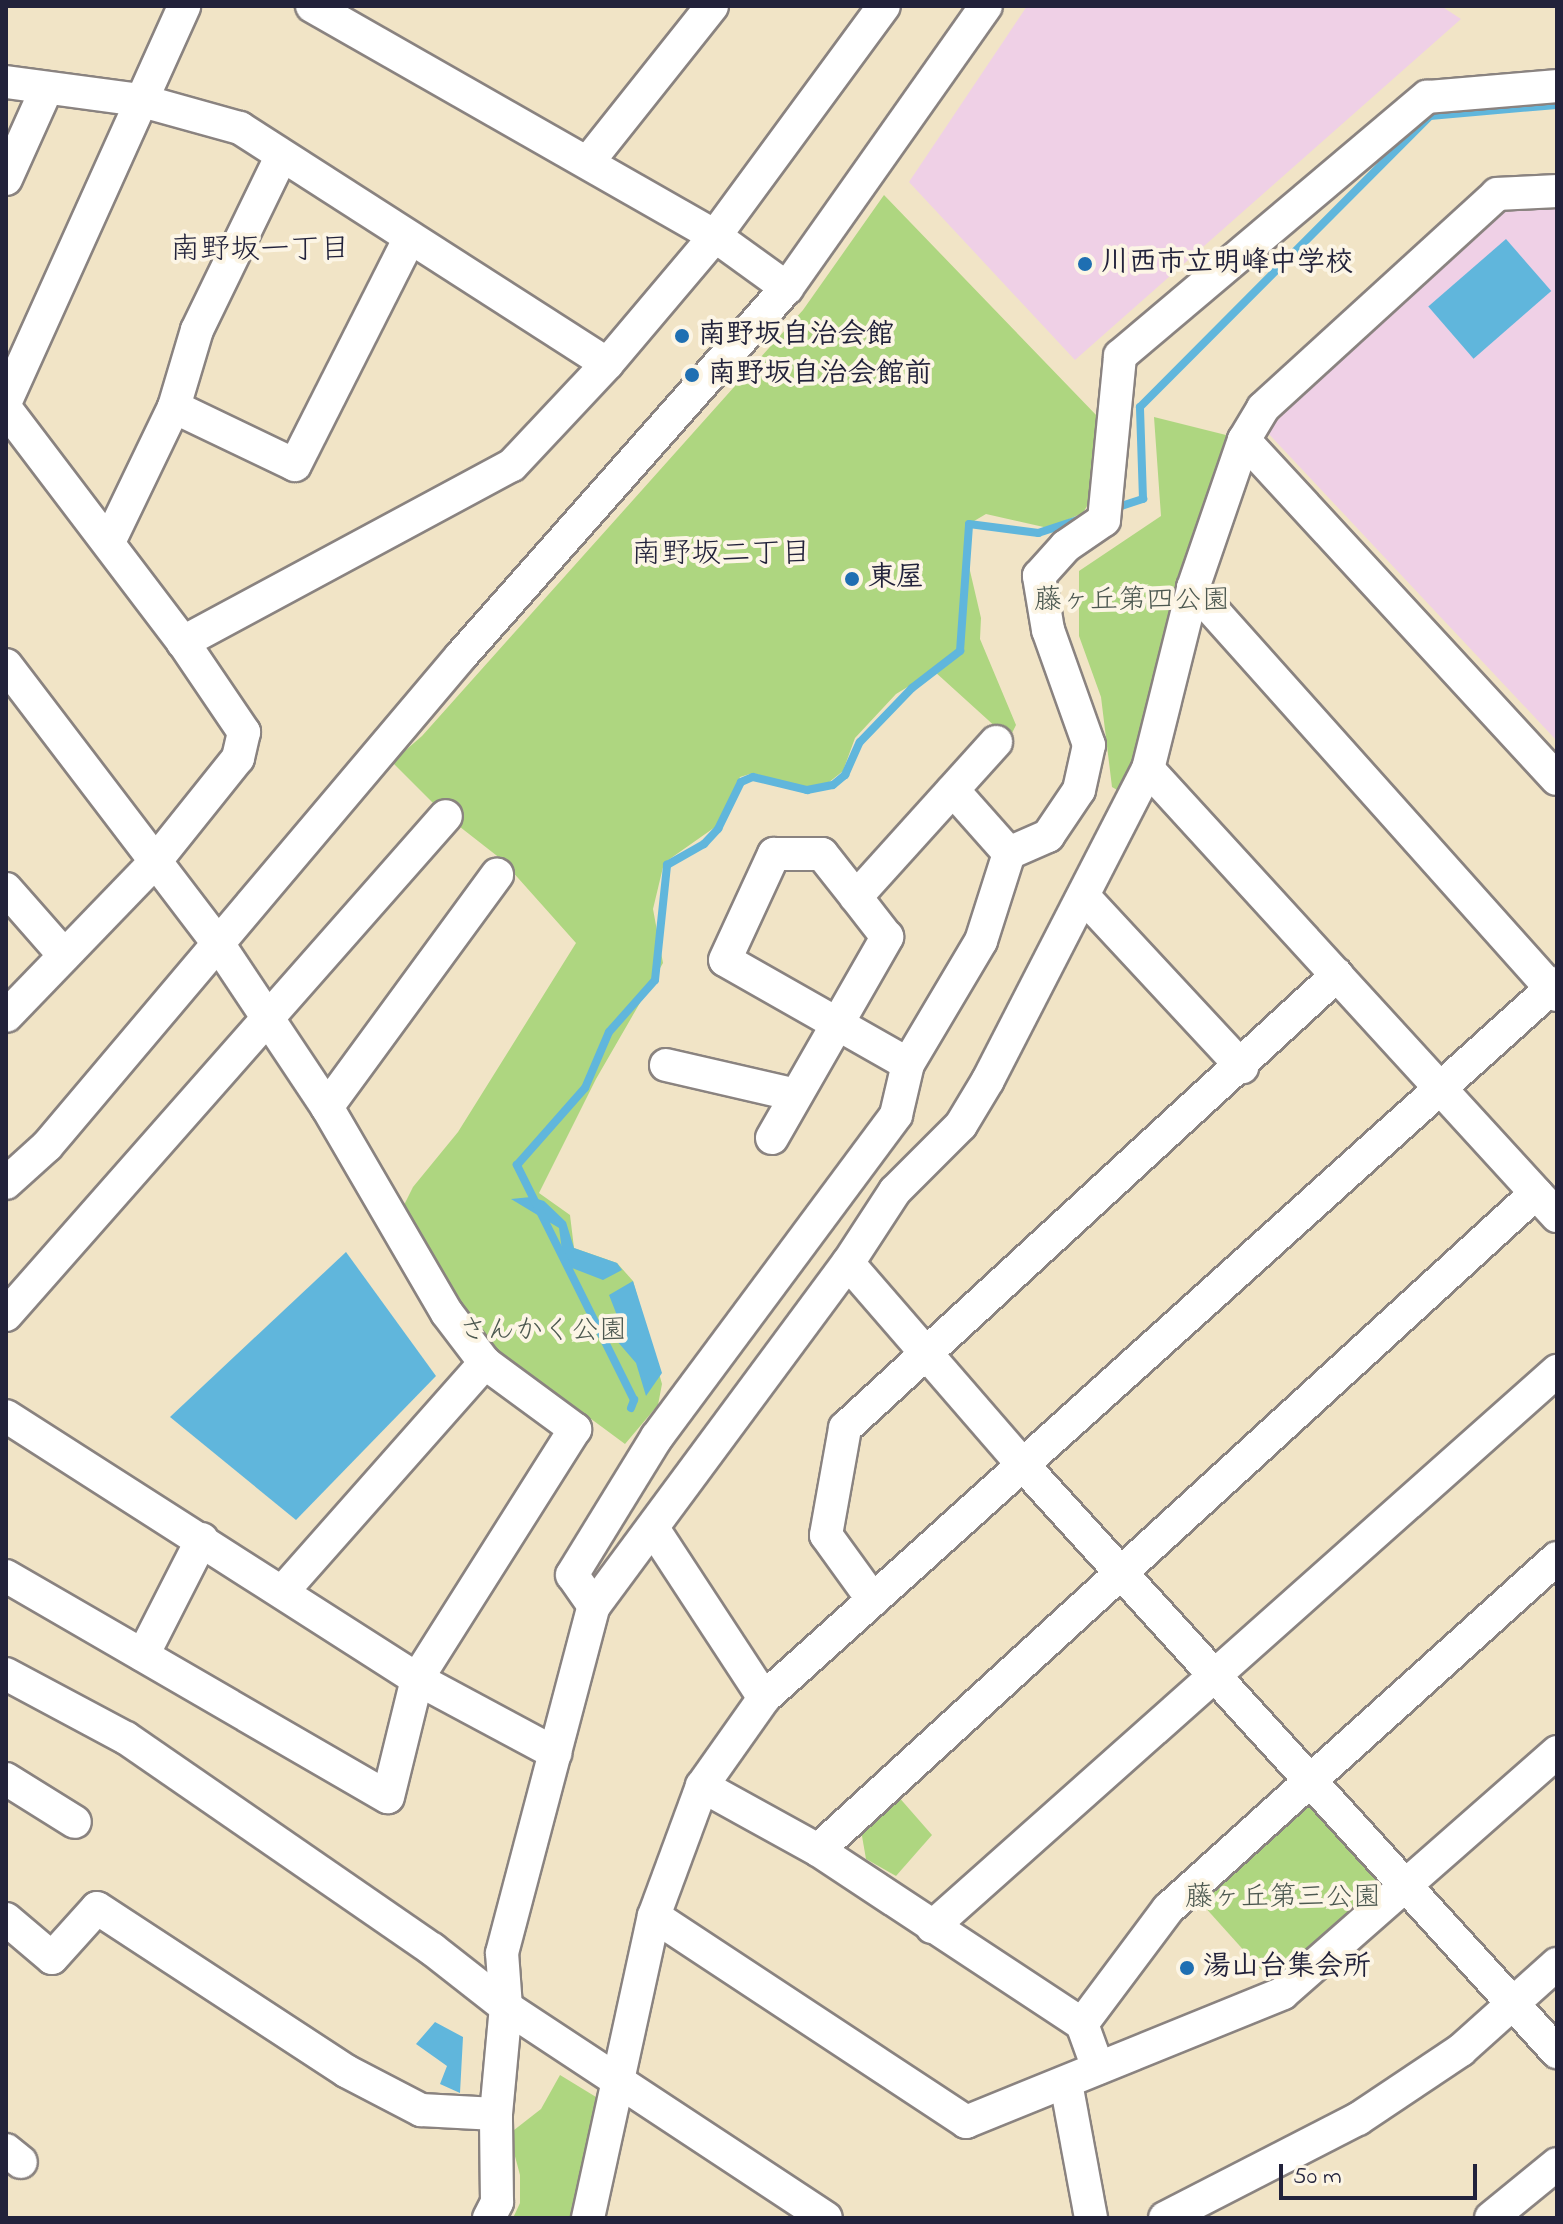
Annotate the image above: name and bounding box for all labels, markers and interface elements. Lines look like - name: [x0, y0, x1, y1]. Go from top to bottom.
- district label: 南野坂一丁目: [170, 233, 350, 269]
- place label: 川西市立明峰中学校: [1101, 247, 1353, 281]
- marker: 川西市立明峰中学校: [1076, 255, 1094, 273]
- place label: 南野坂自治会館: [698, 319, 894, 353]
- marker: 南野坂自治会館: [673, 327, 691, 345]
- place label: 南野坂自治会館前: [708, 358, 932, 392]
- marker: 南野坂自治会館前: [683, 366, 701, 384]
- district label: 南野坂二丁目: [631, 537, 811, 573]
- place label: 東屋: [868, 562, 924, 596]
- marker: 東屋: [843, 570, 861, 588]
- park label: 藤ヶ丘第四公園: [1034, 585, 1230, 619]
- park label: さんかく公園: [459, 1315, 627, 1349]
- park label: 藤ヶ丘第三公園: [1185, 1882, 1381, 1916]
- place label: 湯山台集会所: [1203, 1951, 1371, 1985]
- marker: 湯山台集会所: [1178, 1959, 1196, 1977]
- scale bar: [1283, 2148, 1481, 2198]
- text: 50 m: [1293, 2160, 1342, 2195]

